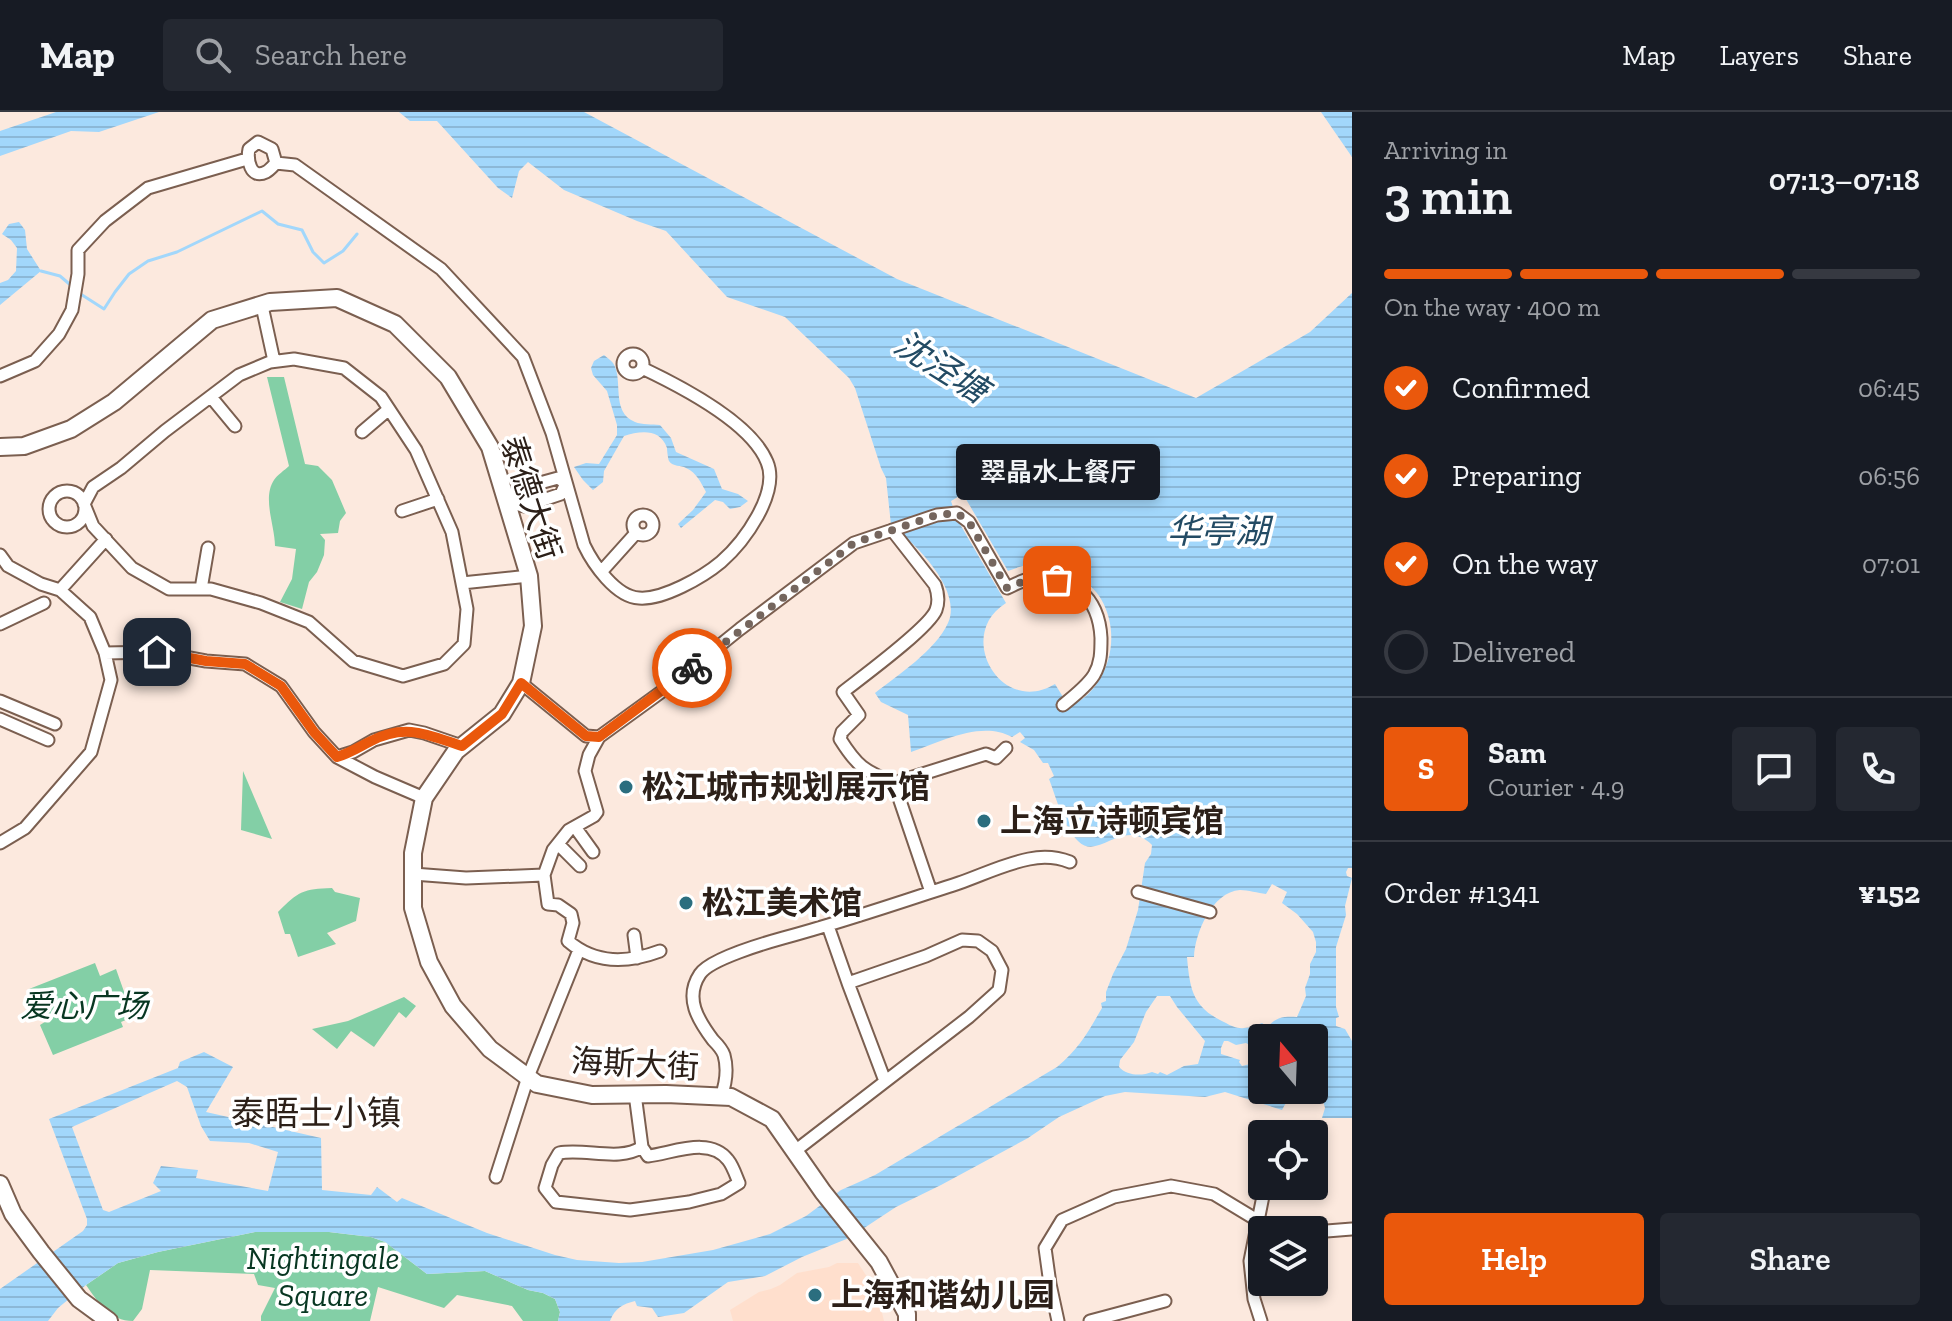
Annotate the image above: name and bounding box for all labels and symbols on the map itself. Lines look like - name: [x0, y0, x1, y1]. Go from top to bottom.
- water label: 沈泾塘: [887, 323, 999, 414]
- street label: 泰德大街: [493, 431, 569, 565]
- callout: 翠晶水上餐厅: [955, 444, 1159, 500]
- water label: 华亭湖: [1167, 511, 1274, 552]
- pin: [1023, 546, 1091, 614]
- pin: [123, 618, 191, 686]
- courier: [652, 628, 732, 708]
- place label: 松江城市规划展示馆: [642, 768, 930, 806]
- marker: 松江城市规划展示馆: [617, 778, 635, 796]
- place label: 上海立诗顿宾馆: [1000, 802, 1224, 840]
- marker: 上海立诗顿宾馆: [975, 812, 993, 830]
- place label: 松江美术馆: [702, 884, 862, 922]
- marker: 松江美术馆: [677, 894, 695, 912]
- park label: 爱心广场: [20, 987, 151, 1025]
- north arrow: [1248, 1024, 1328, 1104]
- street label: 海斯大街: [570, 1042, 700, 1086]
- district label: 泰晤士小镇: [231, 1093, 401, 1134]
- park label: Nightingale Square: [246, 1239, 400, 1314]
- place label: 上海和谐幼儿园: [831, 1276, 1055, 1314]
- marker: 上海和谐幼儿园: [806, 1286, 824, 1304]

